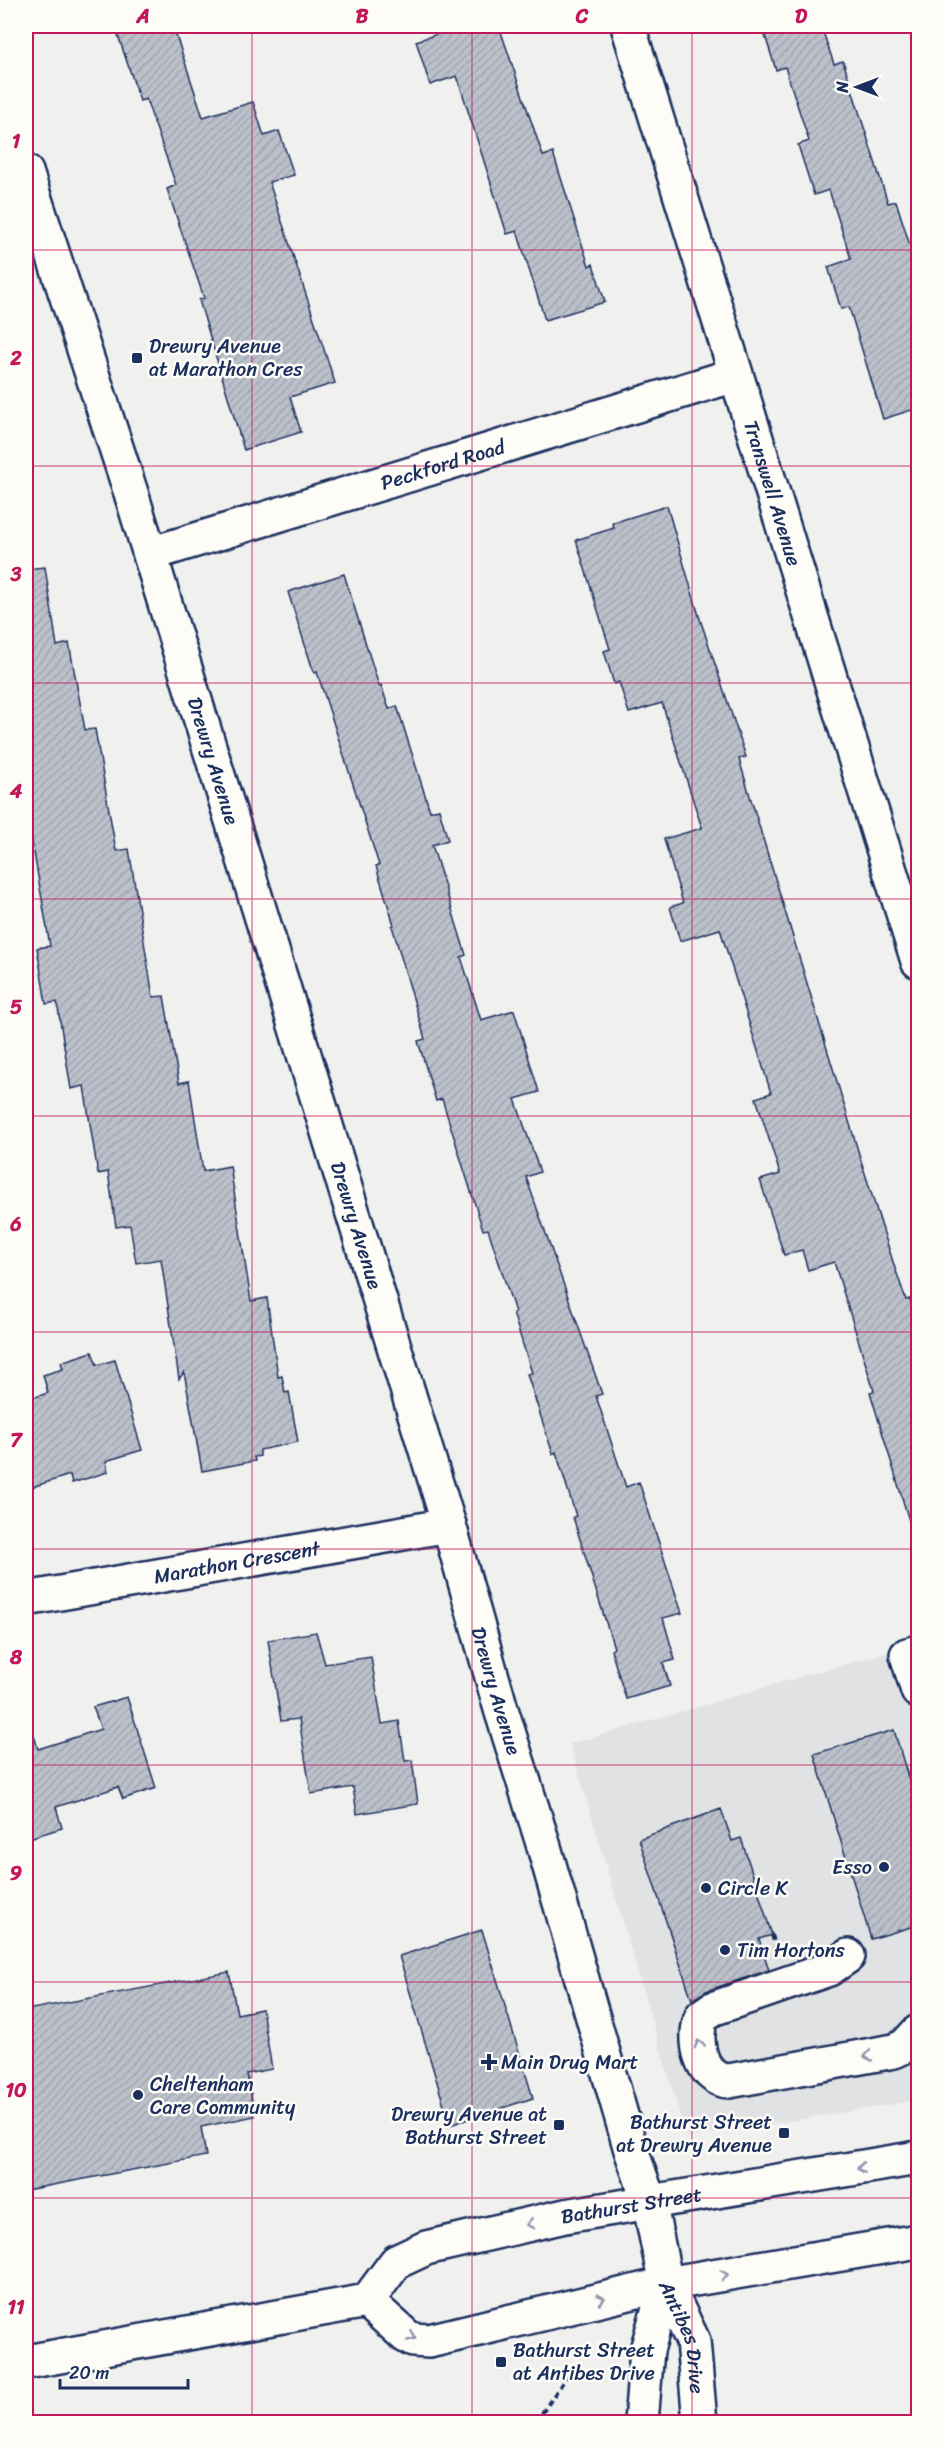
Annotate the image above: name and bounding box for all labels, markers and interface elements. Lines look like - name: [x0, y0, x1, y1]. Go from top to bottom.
- text: A: [135, 0, 150, 34]
- text: B: [356, 0, 369, 34]
- text: C: [575, 0, 589, 34]
- text: D: [795, 0, 808, 34]
- north arrow: [827, 57, 887, 117]
- text: N: [828, 81, 857, 94]
- text: 1: [12, 124, 21, 159]
- place label: Drewry Avenue at Marathon Cres: [149, 329, 303, 387]
- text: 2: [9, 341, 22, 376]
- marker: Drewry Avenue at Marathon Cres: [130, 351, 144, 365]
- street label: Transwell Avenue: [733, 416, 811, 571]
- street label: Peckford Road: [376, 429, 511, 500]
- text: 3: [10, 557, 22, 592]
- street label: Drewry Avenue: [177, 693, 249, 830]
- text: 4: [9, 774, 23, 809]
- text: 5: [10, 990, 22, 1025]
- street label: Drewry Avenue: [320, 1157, 392, 1294]
- text: 6: [9, 1207, 22, 1242]
- text: 7: [10, 1423, 23, 1458]
- street label: Marathon Crescent: [151, 1531, 324, 1594]
- street label: Drewry Avenue: [461, 1623, 531, 1760]
- text: 8: [9, 1640, 23, 1675]
- place label: Esso: [832, 1850, 872, 1885]
- text: 9: [10, 1856, 22, 1891]
- marker: Esso: [877, 1860, 891, 1874]
- place label: Circle K: [718, 1871, 789, 1906]
- marker: Circle K: [699, 1881, 713, 1895]
- place label: Tim Hortons: [737, 1933, 845, 1968]
- marker: Tim Hortons: [718, 1943, 732, 1957]
- one-way arrow: [694, 2039, 707, 2049]
- place label: Main Drug Mart: [501, 2045, 638, 2080]
- one-way arrow: [863, 2049, 873, 2062]
- marker: Main Drug Mart: [482, 2055, 496, 2069]
- place label: Cheltenham Care Community: [150, 2067, 296, 2125]
- text: 10: [5, 2073, 27, 2108]
- marker: Cheltenham Care Community: [131, 2088, 145, 2102]
- place label: Drewry Avenue at Bathurst Street: [391, 2097, 547, 2155]
- place label: Bathurst Street at Drewry Avenue: [616, 2105, 772, 2163]
- marker: Drewry Avenue at Bathurst Street: [552, 2118, 566, 2132]
- marker: Bathurst Street at Drewry Avenue: [777, 2126, 791, 2140]
- one-way arrow: [856, 2161, 865, 2173]
- street label: Bathurst Street: [558, 2177, 705, 2234]
- one-way arrow: [525, 2217, 535, 2230]
- one-way arrow: [719, 2270, 729, 2282]
- street label: Antibes Drive: [648, 2273, 714, 2395]
- text: 11: [7, 2290, 25, 2325]
- one-way arrow: [596, 2294, 606, 2307]
- one-way arrow: [406, 2330, 417, 2342]
- place label: Bathurst Street at Antibes Drive: [513, 2333, 655, 2391]
- scale bar: [60, 2352, 188, 2390]
- marker: Bathurst Street at Antibes Drive: [494, 2355, 508, 2369]
- text: 20 m: [69, 2357, 109, 2389]

